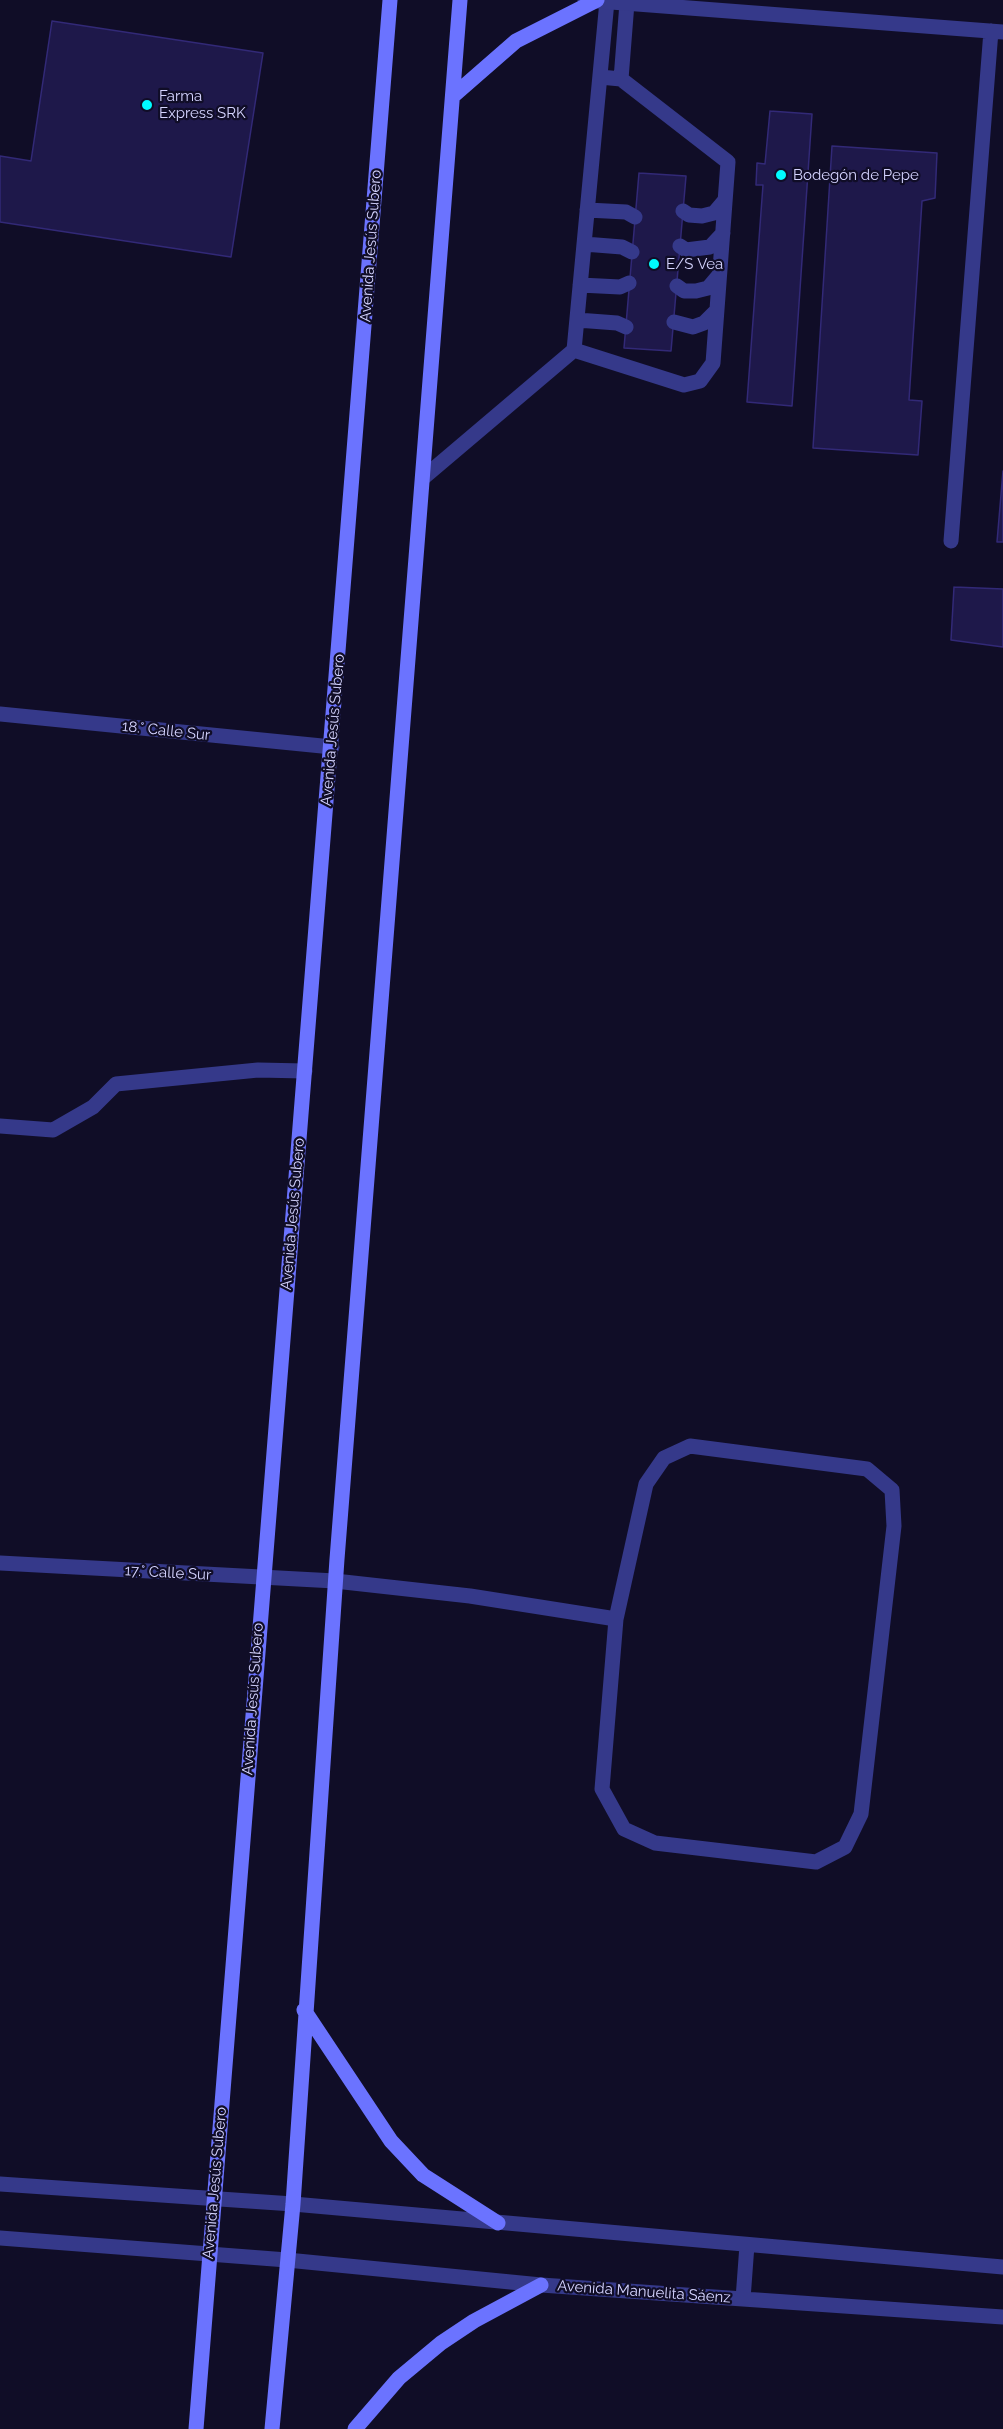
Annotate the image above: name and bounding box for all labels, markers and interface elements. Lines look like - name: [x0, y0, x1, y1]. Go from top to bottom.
- place label: Farma Express SRK: [159, 87, 246, 122]
- marker: Farma Express SRK: [140, 98, 154, 112]
- place label: Bodegón de Pepe: [793, 166, 919, 184]
- marker: Bodegón de Pepe: [774, 168, 788, 182]
- street label: Avenida Jesús Subero: [357, 169, 385, 323]
- place label: E/S Vea: [666, 255, 723, 273]
- marker: E/S Vea: [647, 257, 661, 271]
- street label: Avenida Jesús Subero: [317, 653, 349, 807]
- street label: 18.° Calle Sur: [121, 717, 211, 745]
- street label: Avenida Jesús Subero: [277, 1137, 309, 1291]
- street label: 17.° Calle Sur: [124, 1562, 212, 1584]
- street label: Avenida Jesús Subero: [239, 1622, 267, 1776]
- street label: Avenida Jesús Subero: [199, 2106, 231, 2260]
- street label: Avenida Manuelita Sáenz: [557, 2277, 731, 2307]

